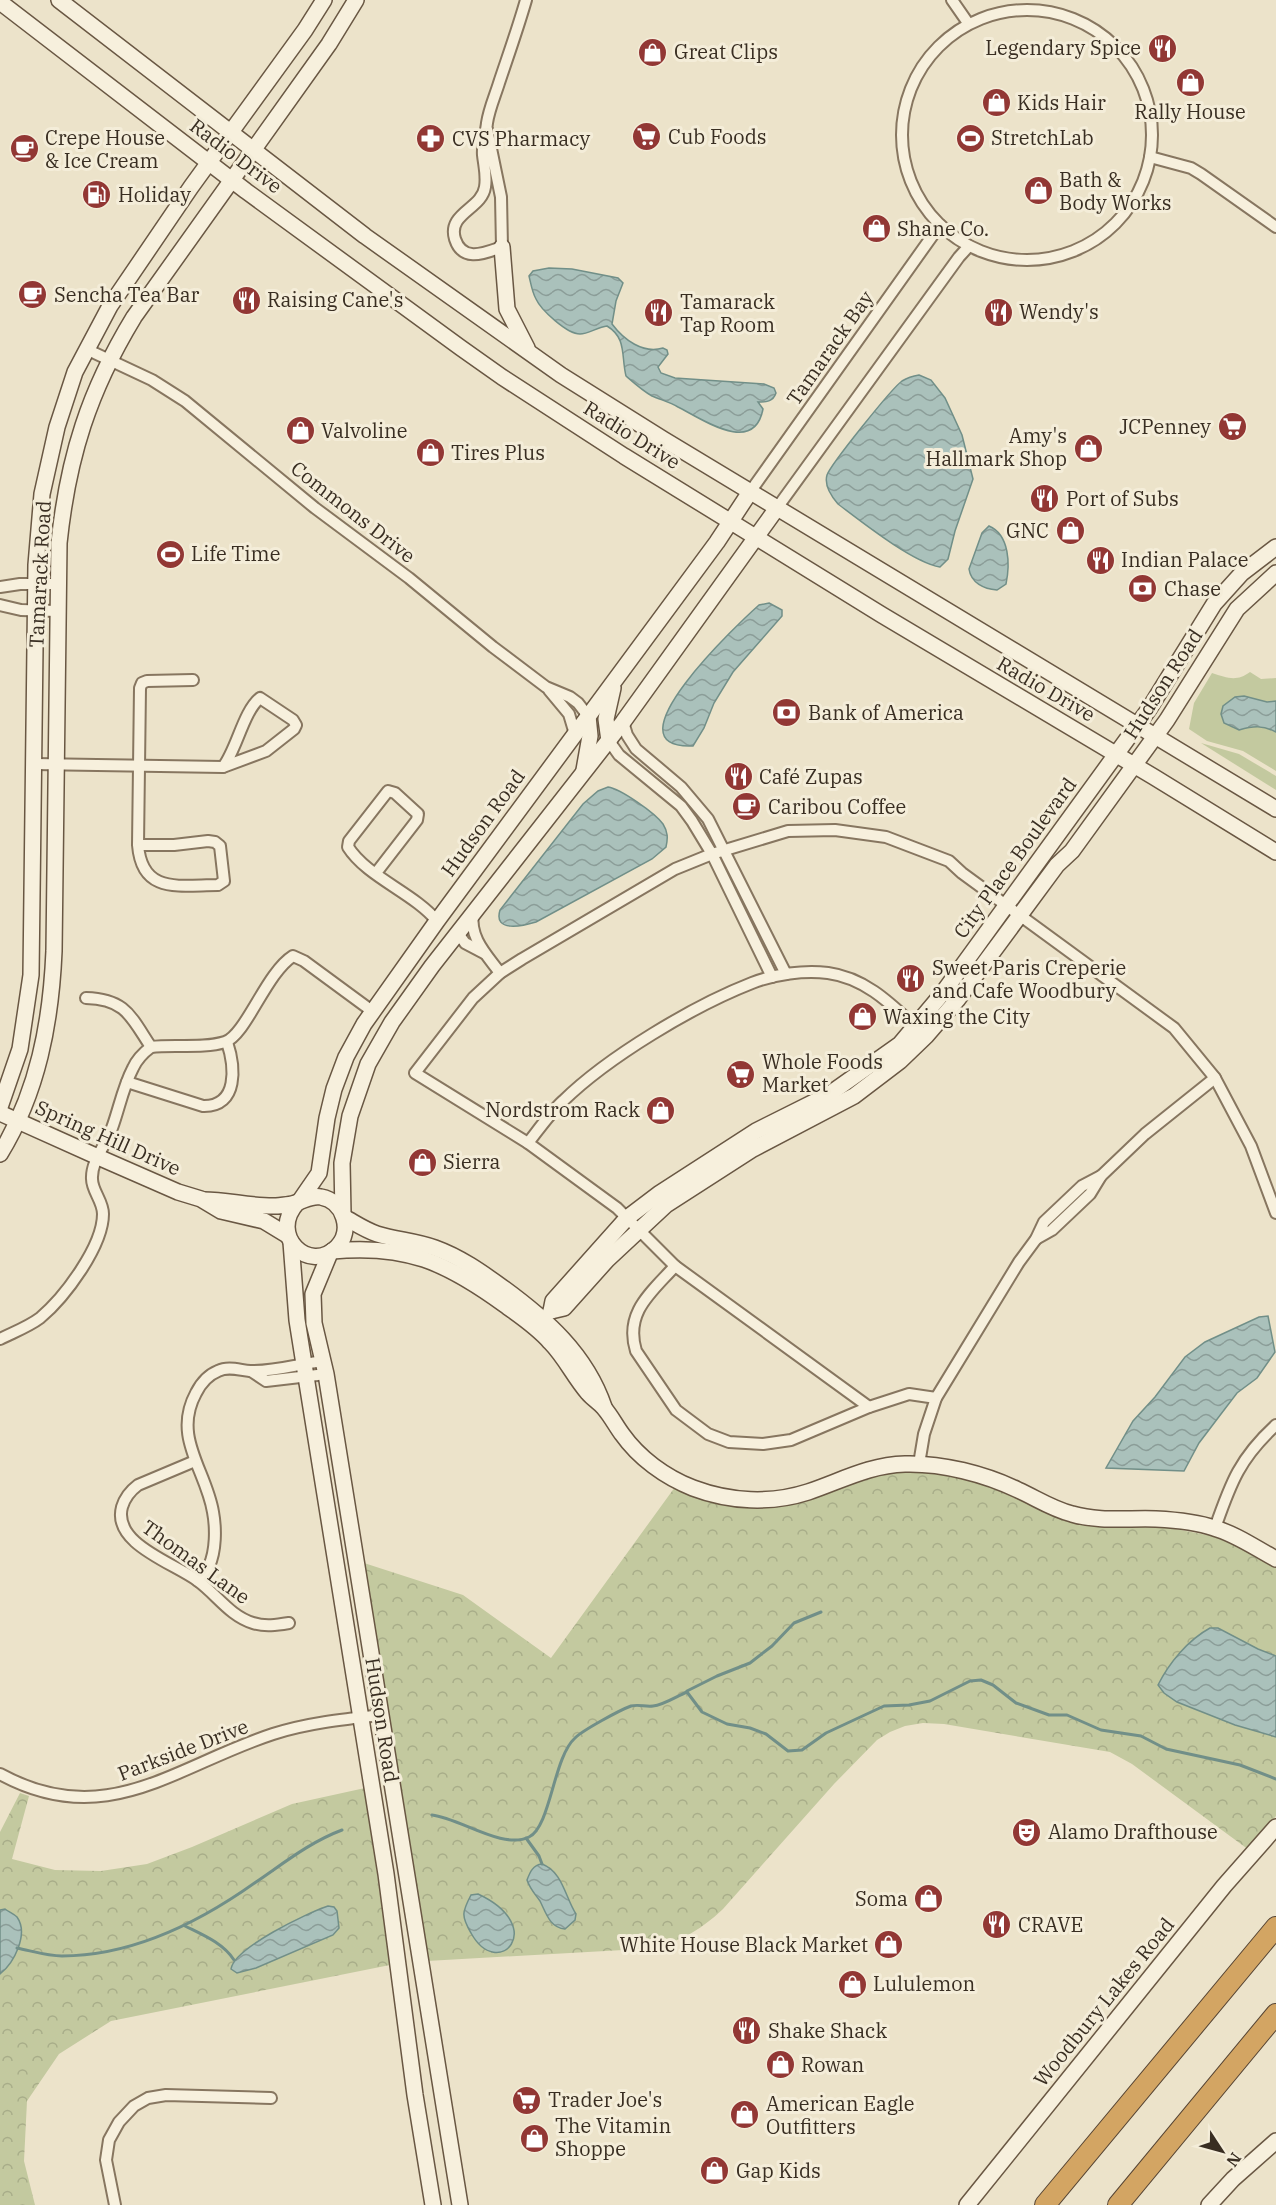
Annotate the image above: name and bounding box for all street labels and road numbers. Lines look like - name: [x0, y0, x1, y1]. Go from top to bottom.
- street label: Radio Drive: [185, 112, 288, 199]
- street label: Tamarack Bay: [780, 285, 879, 410]
- street label: Radio Drive: [579, 394, 686, 475]
- street label: Commons Drive: [285, 454, 421, 569]
- street label: Tamarack Road: [22, 500, 57, 648]
- street label: Hudson Road: [1117, 623, 1208, 744]
- street label: Radio Drive: [992, 650, 1100, 728]
- street label: Hudson Road: [435, 764, 531, 882]
- street label: City Place Boulevard: [947, 772, 1082, 944]
- street label: Spring Hill Drive: [31, 1093, 185, 1182]
- street label: Thomas Lane: [137, 1513, 256, 1610]
- street label: Hudson Road: [359, 1655, 406, 1784]
- street label: Parkside Drive: [114, 1712, 252, 1787]
- street label: Woodbury Lakes Road: [1027, 1912, 1180, 2092]

